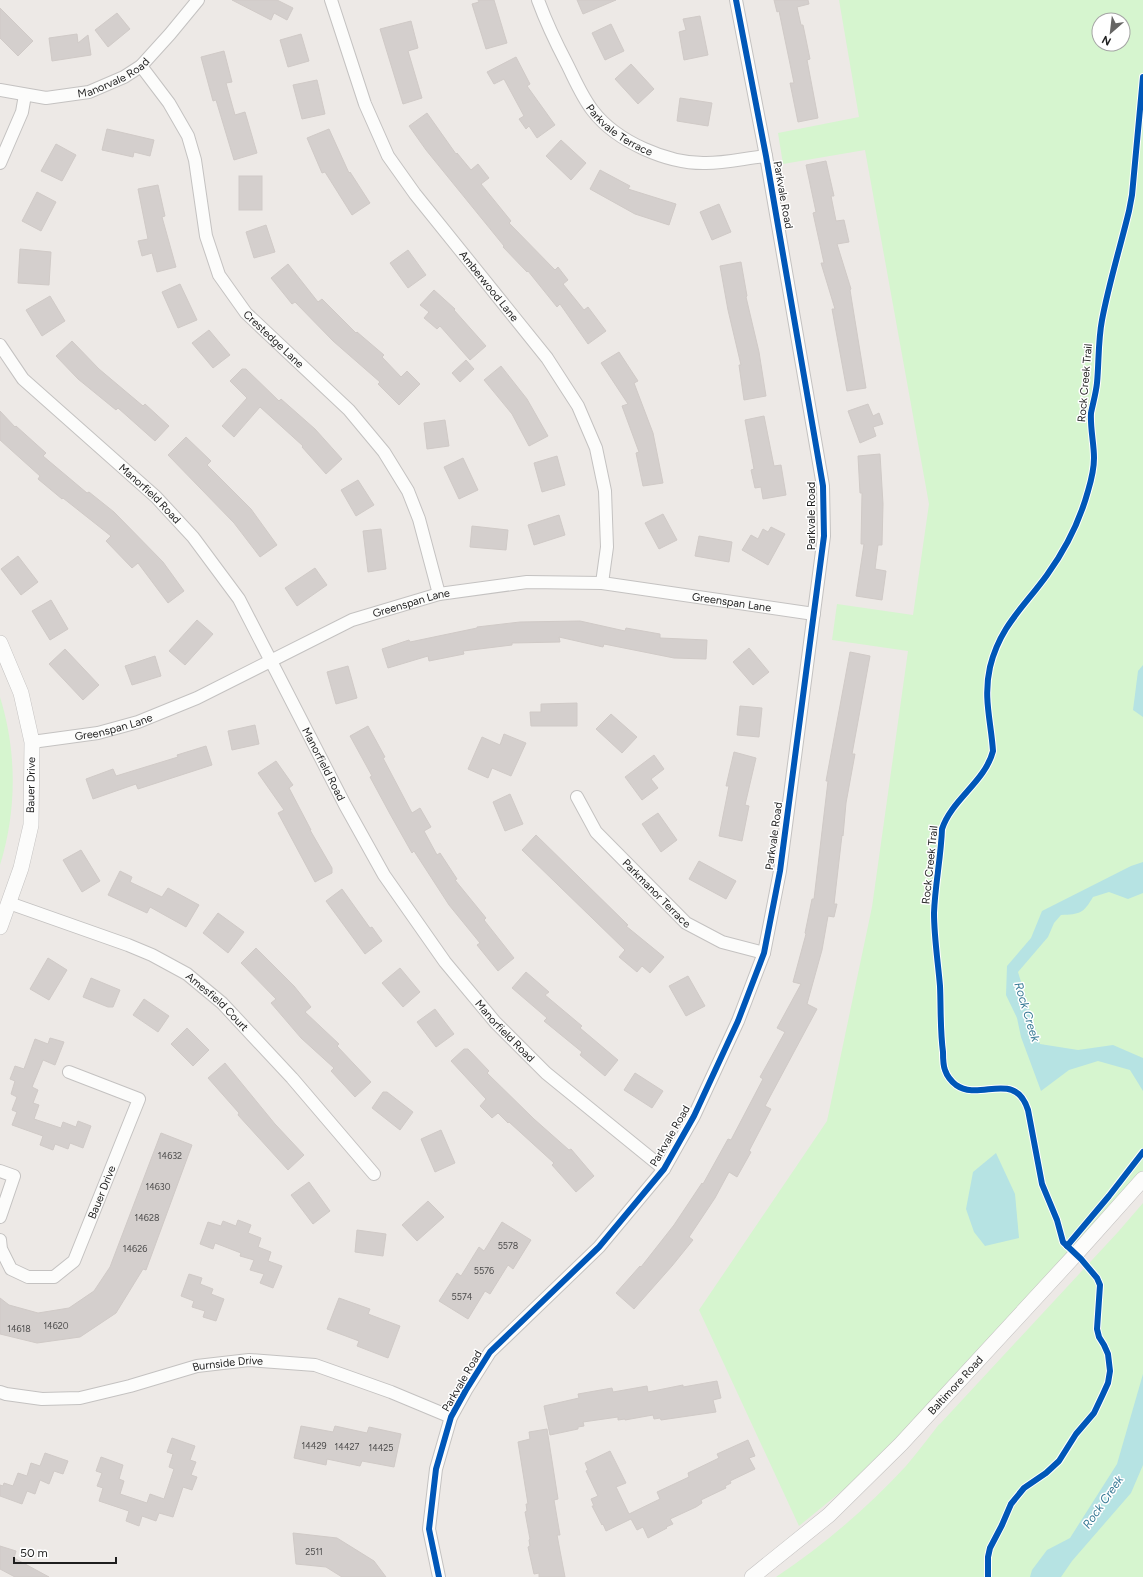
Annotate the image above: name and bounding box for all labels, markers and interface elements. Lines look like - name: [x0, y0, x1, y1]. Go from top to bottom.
- north arrow: [1091, 12, 1131, 52]
- text: N: [1100, 33, 1113, 48]
- street label: Manorvale Road: [77, 55, 152, 100]
- street label: Parkvale Terrace: [584, 102, 654, 158]
- street label: Parkvale Road: [771, 160, 795, 230]
- street label: Amberwood Lane: [457, 248, 521, 324]
- street label: Crestedge Lane: [241, 308, 307, 371]
- street label: Rock Creek Trail: [1075, 343, 1095, 423]
- street label: Manorfield Road: [116, 461, 184, 526]
- street label: Parkvale Road: [805, 482, 818, 550]
- street label: Greenspan Lane: [371, 586, 451, 620]
- street label: Greenspan Lane: [691, 590, 772, 614]
- street label: Greenspan Lane: [74, 710, 154, 743]
- street label: Manorfield Road: [300, 725, 348, 803]
- street label: Bauer Drive: [24, 757, 38, 813]
- street label: Parkvale Road: [763, 801, 785, 871]
- street label: Rock Creek Trail: [919, 825, 941, 905]
- street label: Parkmanor Terrace: [620, 856, 692, 931]
- street label: Amesfield Court: [183, 969, 251, 1034]
- water label: Rock Creek: [1011, 981, 1043, 1045]
- street label: Manorfield Road: [473, 997, 538, 1065]
- street label: Parkvale Road: [647, 1103, 693, 1169]
- house number: 14632: [158, 1150, 182, 1161]
- street label: Bauer Drive: [85, 1164, 118, 1221]
- house number: 14630: [145, 1181, 171, 1192]
- house number: 14628: [135, 1212, 160, 1223]
- house number: 5578: [498, 1240, 519, 1251]
- house number: 14626: [123, 1243, 147, 1254]
- house number: 5576: [474, 1265, 494, 1276]
- house number: 5574: [452, 1291, 473, 1302]
- house number: 14620: [43, 1320, 69, 1331]
- house number: 14618: [7, 1323, 31, 1334]
- street label: Parkvale Road: [439, 1348, 485, 1414]
- street label: Baltimore Road: [925, 1353, 985, 1417]
- street label: Burnside Drive: [191, 1354, 264, 1374]
- house number: 14429: [301, 1440, 327, 1451]
- house number: 14427: [335, 1441, 360, 1452]
- house number: 14425: [368, 1442, 394, 1453]
- water label: Rock Creek: [1080, 1472, 1127, 1531]
- scale bar: [14, 1539, 116, 1565]
- text: 50 m: [20, 1546, 48, 1560]
- house number: 2511: [305, 1546, 323, 1557]

